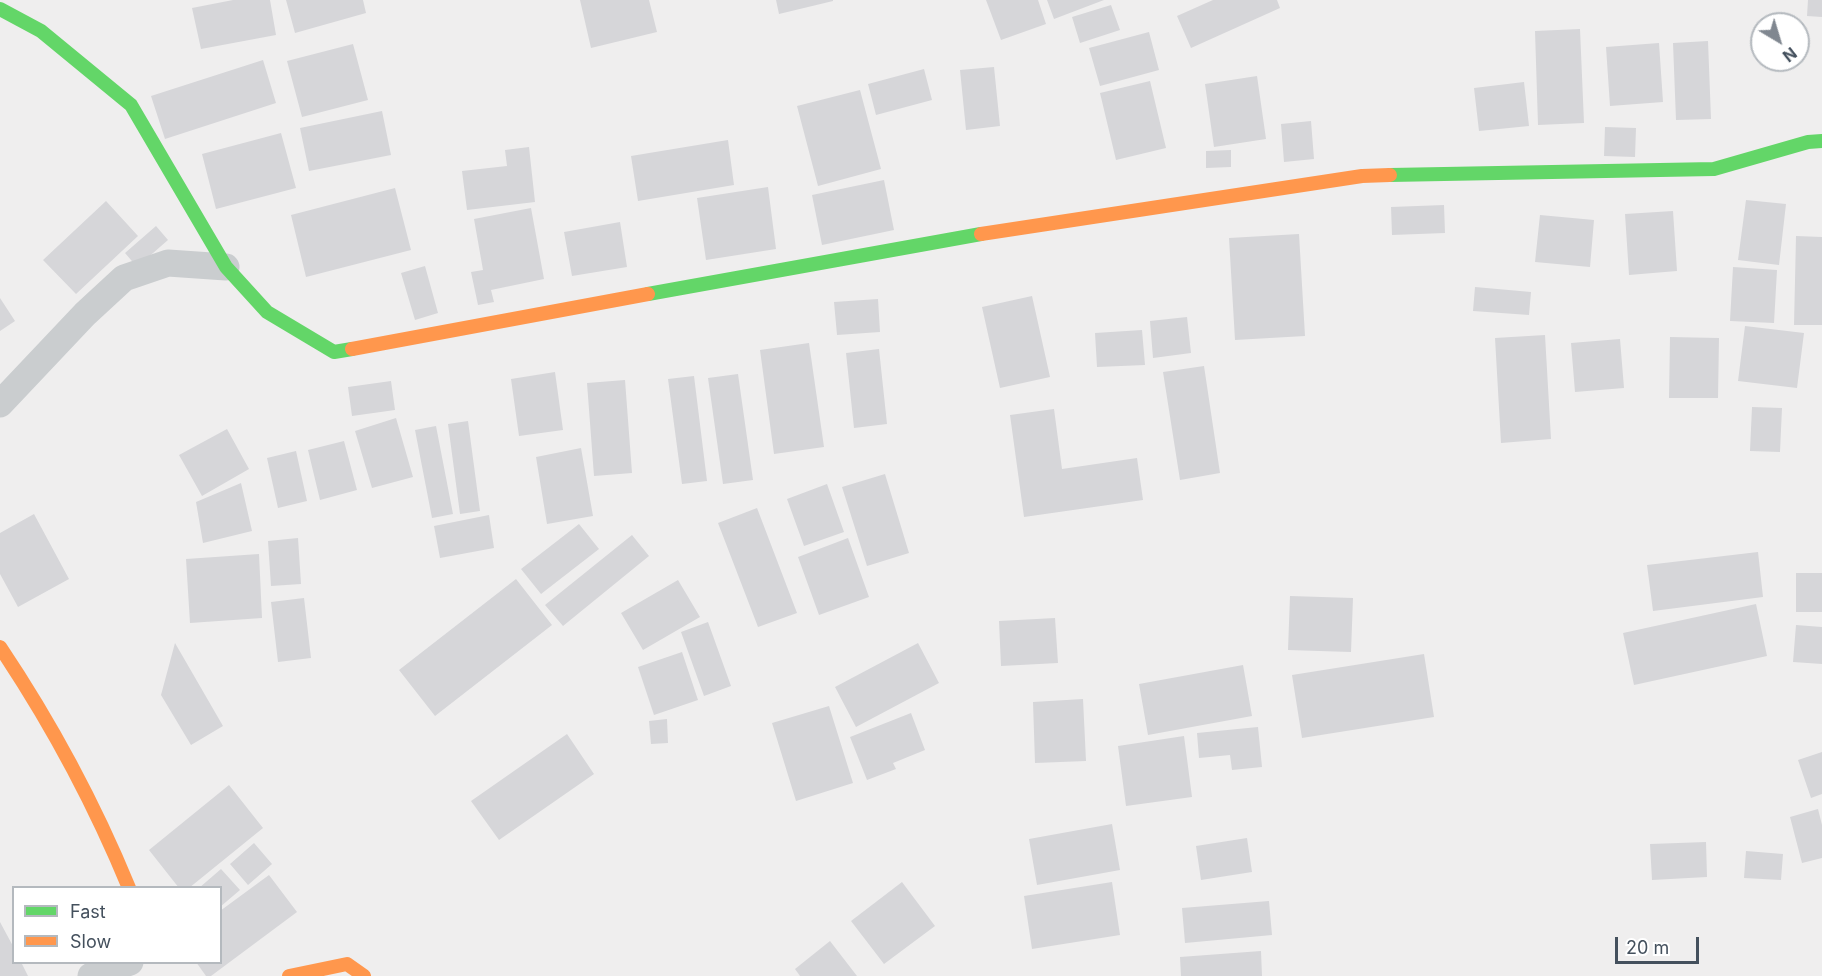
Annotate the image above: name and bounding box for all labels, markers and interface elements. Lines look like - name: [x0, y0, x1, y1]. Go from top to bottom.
- north arrow: [1750, 12, 1810, 72]
- text: N: [1779, 43, 1801, 66]
- legend: [12, 886, 222, 964]
- text: Fast: [70, 901, 106, 922]
- scale bar: [1618, 925, 1702, 963]
- text: Slow: [70, 931, 111, 952]
- text: 20 m: [1626, 937, 1669, 958]

